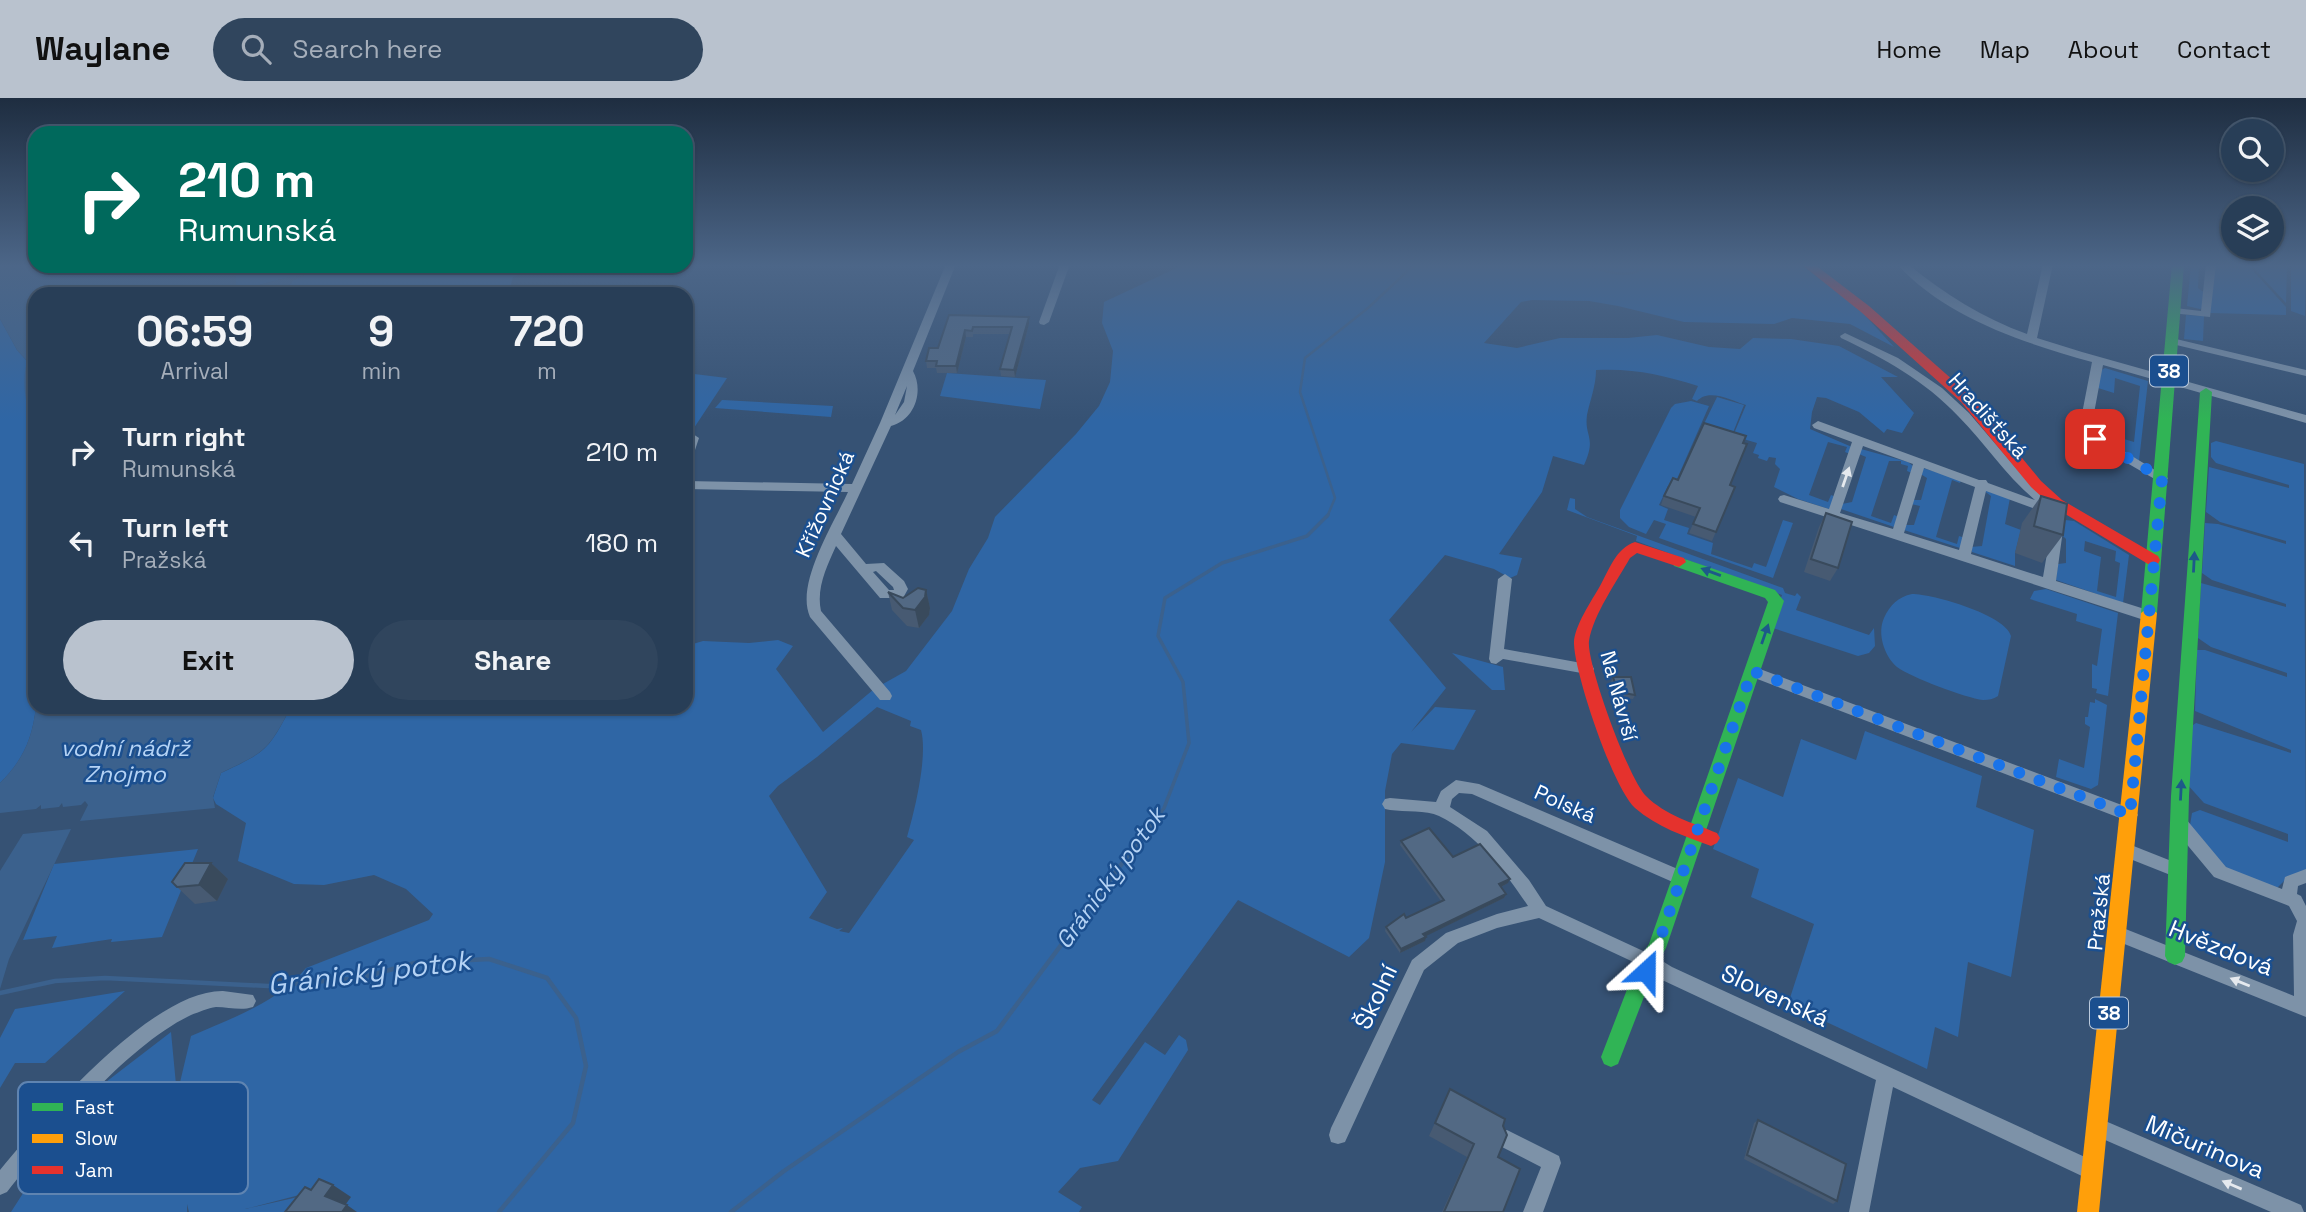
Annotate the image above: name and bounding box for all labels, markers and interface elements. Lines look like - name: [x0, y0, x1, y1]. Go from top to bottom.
- search box: [213, 18, 703, 81]
- text: Waylane: [35, 28, 171, 70]
- icon: search: [237, 30, 275, 68]
- text: Search here: [293, 32, 442, 66]
- text: Home: [1876, 34, 1942, 65]
- text: Map: [1980, 34, 2030, 65]
- text: About: [2068, 34, 2139, 65]
- text: Contact: [2177, 34, 2271, 65]
- map controls: [2221, 119, 2284, 259]
- button: search: [2221, 119, 2284, 182]
- text: 210 m: [178, 149, 315, 211]
- icon: right: [63, 154, 154, 245]
- button: layers: [2221, 196, 2284, 259]
- text: Rumunská: [178, 210, 336, 250]
- text: 06:59: [136, 305, 253, 358]
- text: 9: [368, 305, 394, 358]
- text: 720: [509, 305, 585, 358]
- text: Arrival: [161, 356, 229, 386]
- text: min: [362, 356, 401, 386]
- text: m: [537, 356, 557, 386]
- road number: 38: [2150, 356, 2188, 386]
- street label: Hradišťská: [1943, 367, 2034, 464]
- pin: [2065, 409, 2125, 469]
- text: Turn right: [122, 420, 246, 454]
- icon: arrive: [2076, 420, 2114, 458]
- icon: right: [63, 433, 101, 471]
- text: 210 m: [586, 435, 658, 469]
- street label: Křížovnická: [789, 446, 860, 561]
- text: Rumunská: [122, 454, 236, 484]
- one-way arrow: [1841, 467, 1852, 488]
- text: Turn left: [122, 511, 229, 545]
- icon: left: [63, 524, 101, 562]
- text: 180 m: [585, 526, 658, 560]
- text: Pražská: [122, 545, 207, 575]
- one-way arrow: [2189, 551, 2200, 573]
- one-way arrow: [1701, 566, 1722, 577]
- button: Exit: [63, 620, 354, 700]
- button: Share: [368, 620, 658, 700]
- one-way arrow: [1760, 623, 1771, 644]
- street label: Na Návrší: [1595, 648, 1645, 745]
- water label: vodní nádrž Znojmo: [60, 733, 192, 789]
- street label: Polská: [1530, 778, 1600, 829]
- one-way arrow: [2176, 778, 2187, 800]
- water label: Gránický potok: [1049, 799, 1173, 955]
- street label: Pražská: [2081, 872, 2116, 952]
- street label: Hvězdová: [2164, 913, 2278, 983]
- position arrow: [1609, 934, 1683, 1008]
- water label: Gránický potok: [265, 941, 476, 1002]
- street label: Slovenská: [1716, 957, 1834, 1034]
- street label: Školní: [1347, 959, 1404, 1034]
- one-way arrow: [2230, 976, 2250, 988]
- road number: 38: [2090, 998, 2128, 1029]
- legend: [18, 1082, 248, 1194]
- text: Fast: [75, 1095, 115, 1120]
- street label: Mičurinova: [2141, 1108, 2269, 1186]
- text: Slow: [75, 1126, 118, 1151]
- text: Jam: [75, 1158, 113, 1183]
- one-way arrow: [2221, 1179, 2242, 1190]

